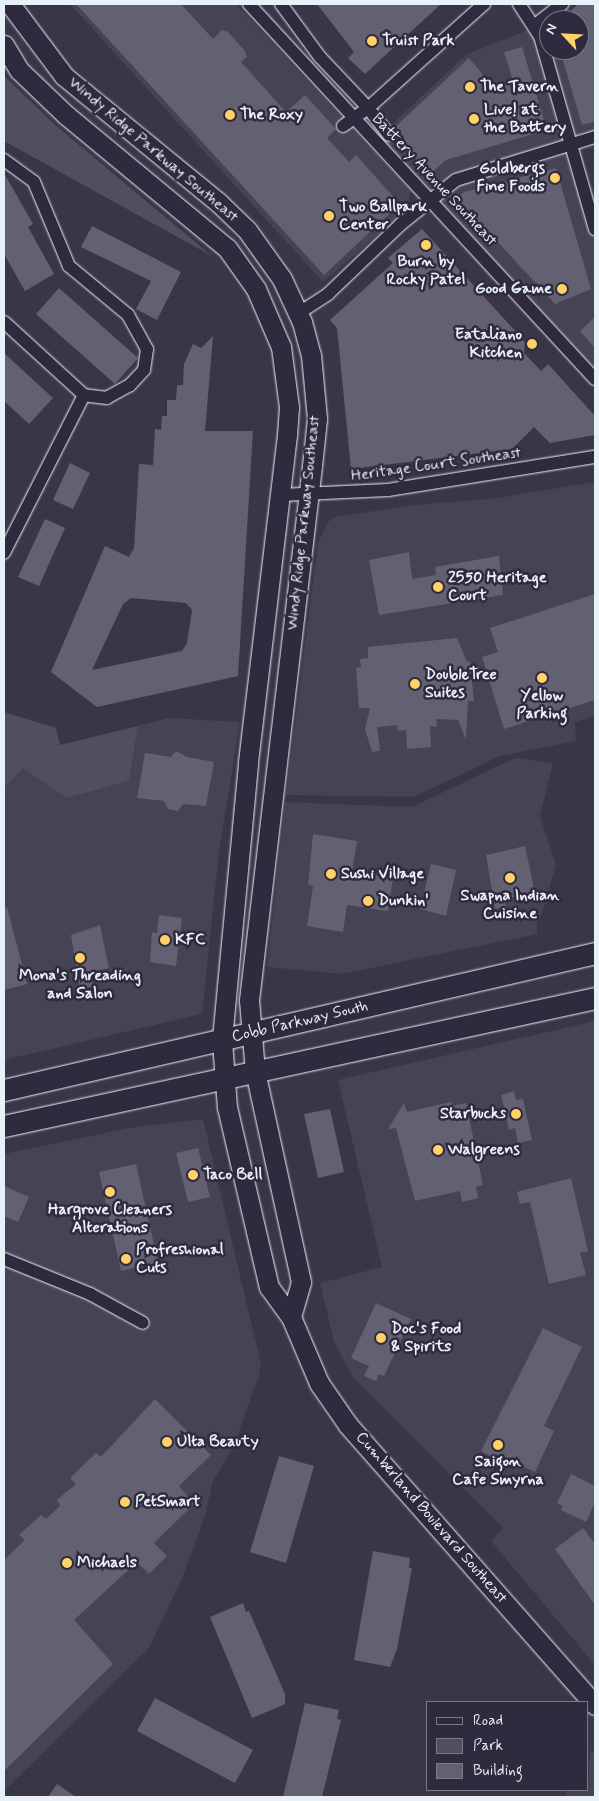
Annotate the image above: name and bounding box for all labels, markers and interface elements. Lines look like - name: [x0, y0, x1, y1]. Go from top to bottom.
- north arrow: [539, 10, 589, 60]
- text: N: [541, 21, 561, 37]
- place label: Truist Park: [382, 31, 454, 51]
- marker: Truist Park: [366, 35, 378, 47]
- street label: Windy Ridge Parkway Southeast: [65, 74, 241, 226]
- place label: The Tavern: [480, 77, 554, 97]
- marker: The Tavern: [464, 81, 476, 93]
- place label: Live! at the Battery: [484, 100, 567, 138]
- place label: The Roxy: [240, 105, 300, 125]
- marker: The Roxy: [224, 109, 236, 121]
- street label: Battery Avenue Southeast: [367, 109, 501, 251]
- marker: Live! at the Battery: [468, 113, 480, 125]
- place label: Goldbergs Fine Foods: [477, 159, 545, 197]
- marker: Goldbergs Fine Foods: [549, 172, 561, 184]
- place label: Two Ballpark Center: [339, 197, 424, 235]
- marker: Two Ballpark Center: [323, 210, 335, 222]
- marker: Burn by Rocky Patel: [420, 239, 432, 251]
- place label: Burn by Rocky Patel: [388, 252, 464, 290]
- place label: Good Game: [476, 279, 552, 299]
- marker: Good Game: [556, 283, 568, 295]
- place label: Eataliano Kitchen: [455, 325, 522, 363]
- marker: Eataliano Kitchen: [526, 338, 538, 350]
- street label: Windy Ridge Parkway Southeast: [283, 416, 325, 630]
- street label: Heritage Court Southeast: [351, 444, 521, 486]
- place label: 2550 Heritage Court: [448, 568, 547, 606]
- marker: 2550 Heritage Court: [432, 581, 444, 593]
- place label: DoubleTree Suites: [425, 665, 497, 703]
- marker: Yellow Parking: [536, 672, 548, 684]
- marker: DoubleTree Suites: [409, 678, 421, 690]
- place label: Yellow Parking: [516, 686, 568, 724]
- place label: Sushi Village: [341, 864, 422, 884]
- marker: Sushi Village: [325, 868, 337, 880]
- marker: Swapna Indian Cuisine: [504, 872, 516, 884]
- place label: Swapna Indian Cuisine: [458, 886, 562, 924]
- place label: Dunkin': [378, 891, 429, 911]
- marker: Dunkin': [362, 895, 374, 907]
- place label: KFC: [175, 930, 205, 950]
- marker: KFC: [159, 934, 171, 946]
- marker: Mona's Threading and Salon: [74, 952, 86, 964]
- place label: Mona's Threading and Salon: [21, 966, 139, 1004]
- street label: Cobb Parkway South: [231, 997, 369, 1047]
- place label: Starbucks: [440, 1104, 506, 1124]
- marker: Starbucks: [510, 1108, 522, 1120]
- place label: Walgreens: [448, 1140, 520, 1160]
- marker: Walgreens: [432, 1144, 444, 1156]
- place label: Taco Bell: [203, 1165, 262, 1185]
- marker: Taco Bell: [187, 1169, 199, 1181]
- marker: Hargrove Cleaners Alterations: [104, 1186, 116, 1198]
- place label: Hargrove Cleaners Alterations: [45, 1200, 175, 1238]
- place label: Profreshional Cuts: [136, 1240, 224, 1278]
- marker: Profreshional Cuts: [120, 1253, 132, 1265]
- place label: Doc's Food & Spirits: [391, 1319, 461, 1357]
- marker: Doc's Food & Spirits: [375, 1332, 387, 1344]
- street label: Cumberland Boulevard Southeast: [351, 1428, 511, 1608]
- place label: Ulta Beauty: [177, 1432, 261, 1452]
- marker: Ulta Beauty: [161, 1436, 173, 1448]
- marker: Saigon Cafe Smyrna: [492, 1439, 504, 1451]
- place label: Saigon Cafe Smyrna: [451, 1452, 545, 1490]
- place label: PetSmart: [135, 1492, 200, 1512]
- marker: PetSmart: [119, 1496, 131, 1508]
- place label: Michaels: [77, 1553, 137, 1573]
- marker: Michaels: [61, 1557, 73, 1569]
- legend: [426, 1701, 589, 1791]
- text: Road: [473, 1711, 503, 1731]
- text: Park: [473, 1736, 503, 1756]
- text: Building: [473, 1761, 523, 1781]

